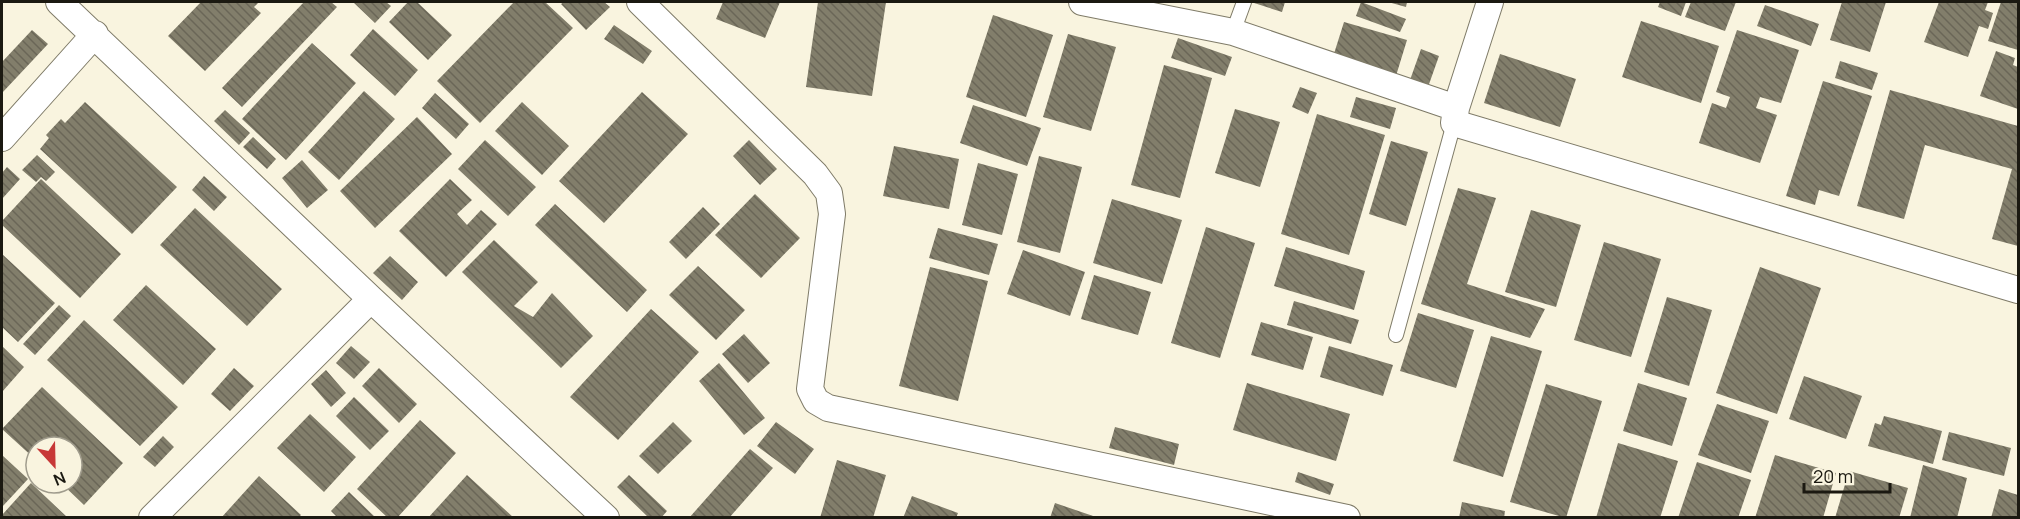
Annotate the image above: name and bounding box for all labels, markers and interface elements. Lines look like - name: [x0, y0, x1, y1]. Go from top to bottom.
- north arrow: [24, 435, 84, 495]
- scale bar: [1804, 456, 1890, 494]
- text: 20 m: [1813, 464, 1853, 488]
- text: N: [50, 467, 69, 491]

